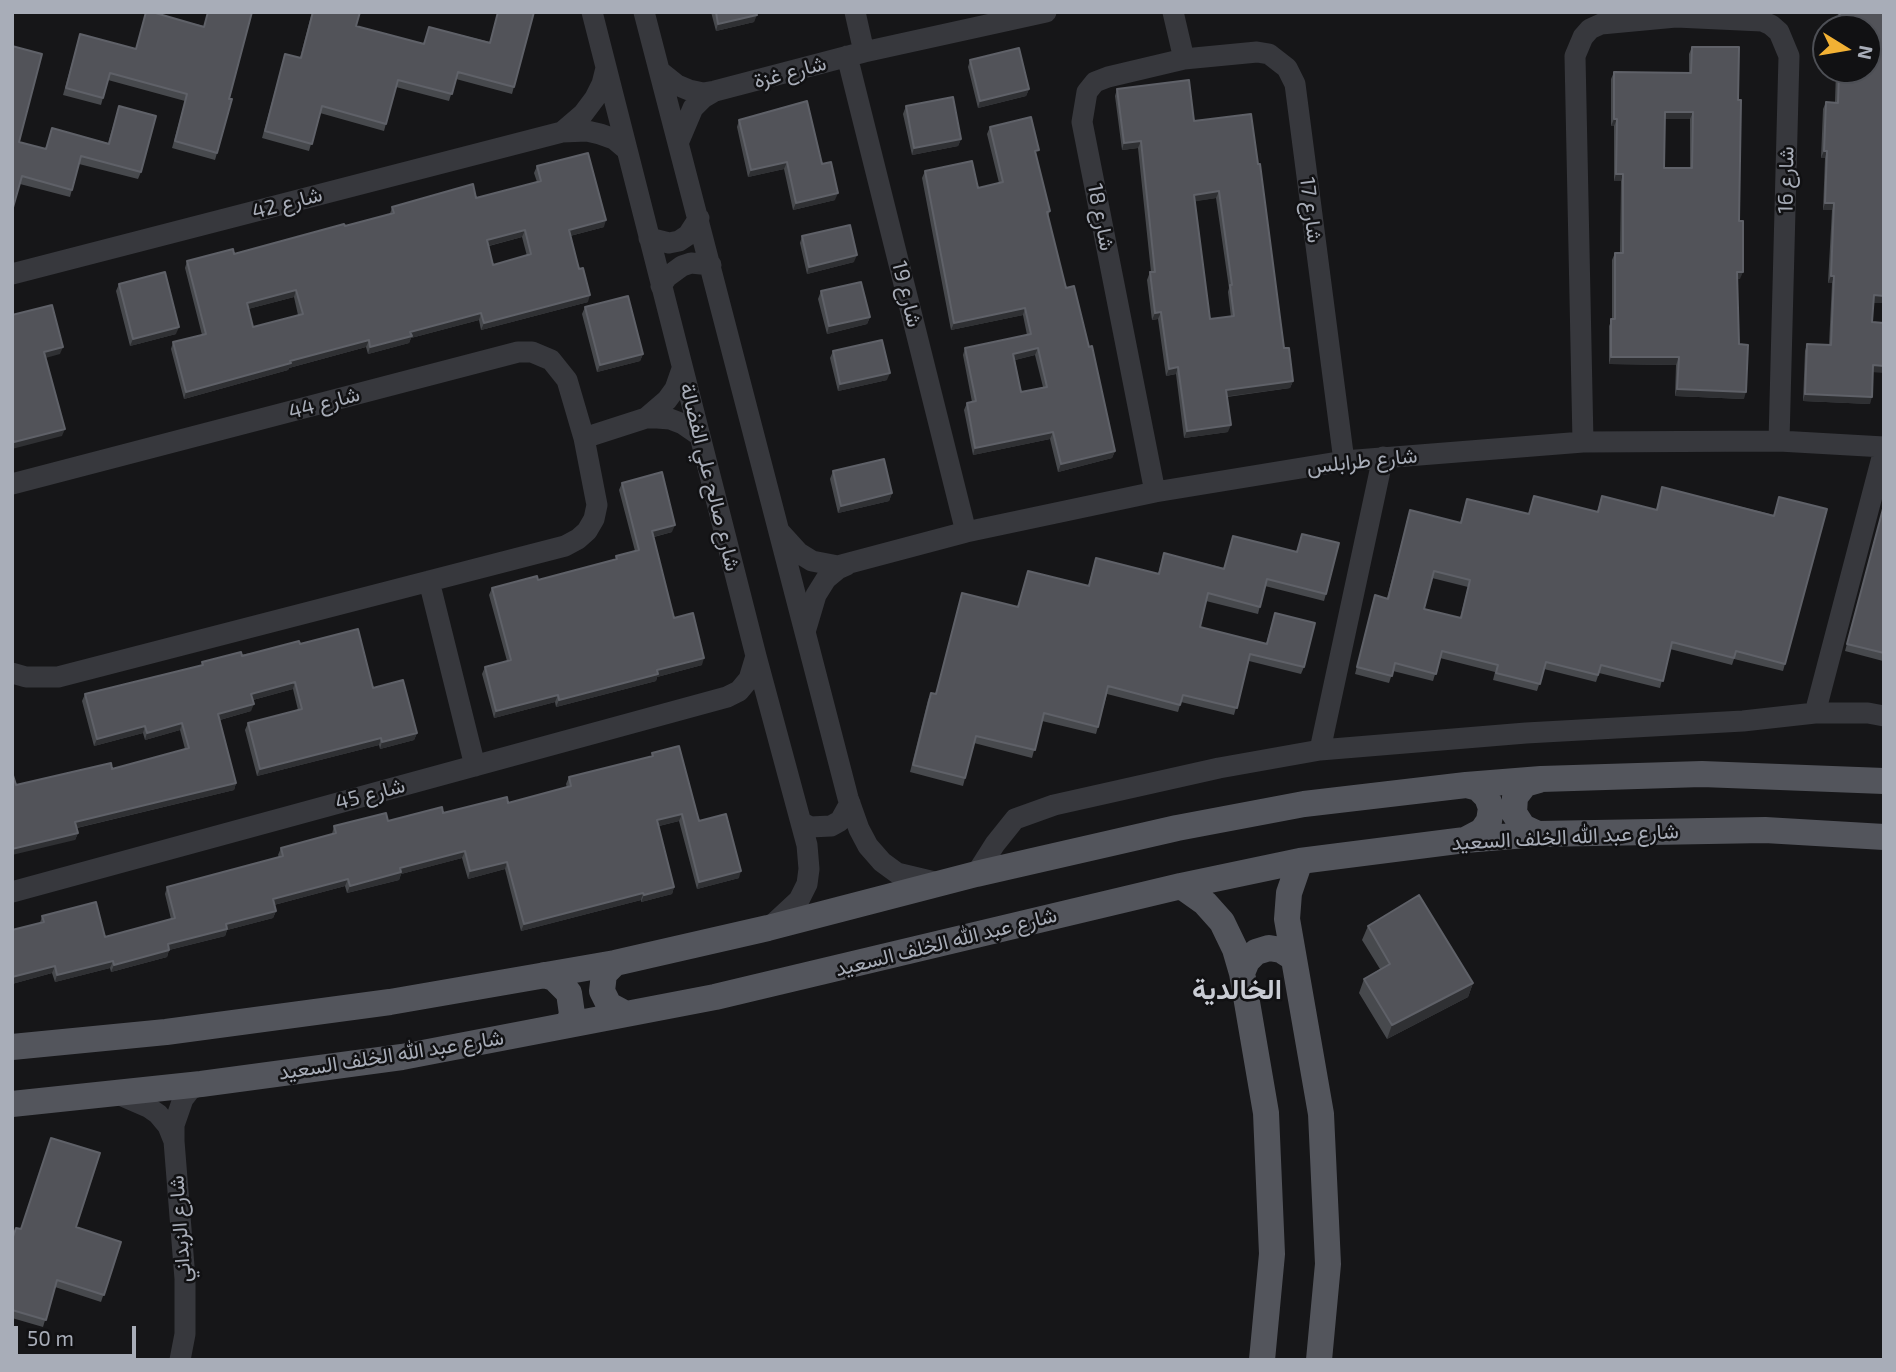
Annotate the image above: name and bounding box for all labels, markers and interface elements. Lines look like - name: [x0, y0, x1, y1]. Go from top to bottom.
- north arrow: [1812, 14, 1882, 84]
- text: N: [1854, 44, 1879, 62]
- street label: شارع غزة: [751, 50, 829, 94]
- street label: شارع 16: [1773, 146, 1799, 214]
- street label: شارع 17: [1294, 176, 1328, 244]
- street label: شارع 18: [1082, 181, 1120, 253]
- street label: شارع 42: [249, 182, 325, 224]
- street label: شارع 19: [887, 258, 927, 330]
- street label: شارع صالح علي الفضالة: [674, 380, 746, 574]
- street label: شارع 44: [286, 381, 362, 425]
- street label: شارع طرابلس: [1305, 443, 1419, 479]
- street label: شارع 45: [332, 773, 408, 815]
- street label: شارع عبد الله الخلف السعيد: [1451, 818, 1679, 856]
- street label: شارع عبد الله الخلف السعيد: [832, 902, 1060, 982]
- district label: الخالدية: [1192, 973, 1282, 1007]
- street label: شارع عبد الله الخلف السعيد: [277, 1025, 505, 1085]
- street label: شارع الزبداني: [164, 1175, 196, 1283]
- scale bar: [18, 1312, 140, 1356]
- text: 50 m: [27, 1325, 74, 1350]

